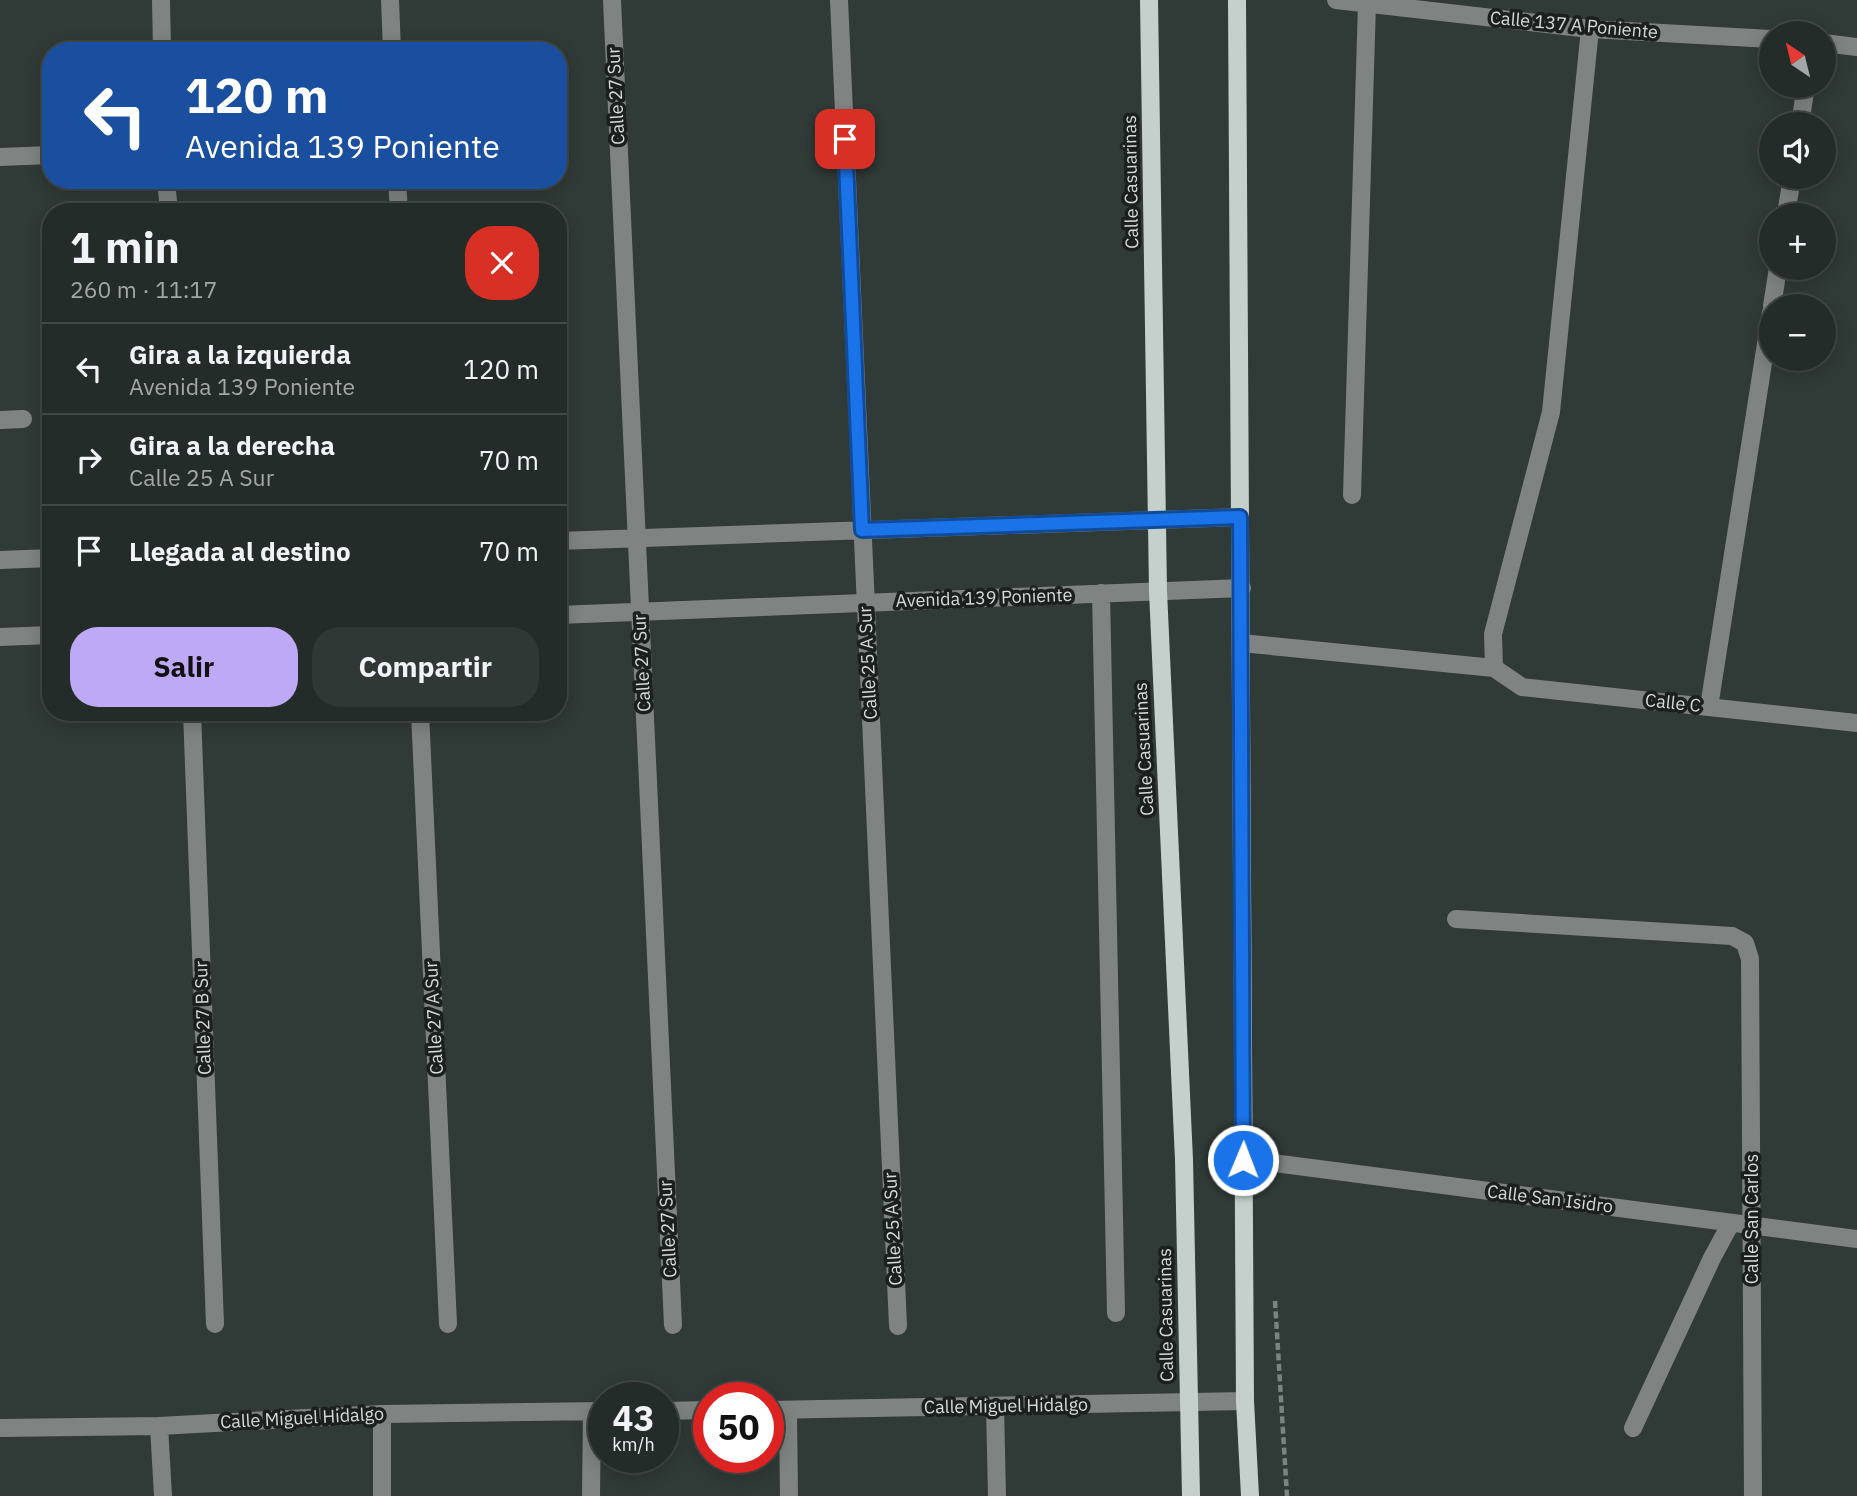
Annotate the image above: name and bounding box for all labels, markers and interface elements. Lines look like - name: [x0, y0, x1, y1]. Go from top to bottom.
- street label: Calle 137 A Poniente: [1489, 6, 1659, 43]
- north arrow: [1759, 21, 1836, 98]
- map controls: [1759, 21, 1836, 371]
- street label: Calle 27 Sur: [601, 46, 630, 145]
- text: 120 m: [185, 63, 329, 126]
- icon: left: [70, 70, 161, 161]
- pin: [815, 109, 875, 169]
- button: sound: [1759, 112, 1836, 189]
- street label: Calle Casuarinas: [1118, 115, 1143, 249]
- icon: arrive: [826, 120, 864, 158]
- text: Avenida 139 Poniente: [185, 125, 500, 167]
- button: +: [1759, 203, 1836, 280]
- text: 1 min: [70, 220, 180, 275]
- button: close: [465, 226, 539, 300]
- text: 260 m · 11:17: [70, 274, 217, 304]
- button: −: [1759, 294, 1836, 371]
- text: Gira a la izquierda: [129, 337, 351, 371]
- icon: left: [70, 350, 108, 388]
- text: 120 m: [463, 352, 539, 386]
- text: Avenida 139 Poniente: [129, 371, 355, 401]
- text: Gira a la derecha: [129, 428, 335, 462]
- icon: right: [70, 441, 108, 479]
- text: 70 m: [479, 443, 539, 477]
- text: Calle 25 A Sur: [129, 462, 274, 492]
- icon: arrive: [70, 532, 108, 570]
- text: Llegada al destino: [129, 534, 351, 568]
- text: 70 m: [479, 534, 539, 568]
- street label: Avenida 139 Poniente: [895, 583, 1073, 612]
- street label: Calle 25 A Sur: [853, 605, 882, 720]
- street label: Calle 27 Sur: [627, 613, 656, 712]
- button: Salir: [70, 627, 298, 707]
- button: Compartir: [312, 627, 539, 707]
- street label: Calle Casuarinas: [1129, 682, 1158, 816]
- street label: Calle C: [1644, 688, 1702, 717]
- street label: Calle 27 B Sur: [189, 960, 216, 1075]
- street label: Calle 27 A Sur: [419, 960, 448, 1075]
- position arrow: [1206, 1123, 1280, 1197]
- street label: Calle San Carlos: [1740, 1154, 1763, 1284]
- street label: Calle 25 A Sur: [878, 1171, 907, 1286]
- street label: Calle 27 Sur: [653, 1179, 682, 1278]
- street label: Calle San Isidro: [1486, 1179, 1614, 1218]
- street label: Calle Casuarinas: [1153, 1248, 1178, 1382]
- speed limit sign: 50: [693, 1382, 784, 1473]
- street label: Calle Miguel Hidalgo: [924, 1393, 1088, 1418]
- text: 43: [612, 1395, 655, 1441]
- street label: Calle Miguel Hidalgo: [219, 1402, 385, 1433]
- text: km/h: [612, 1433, 655, 1456]

